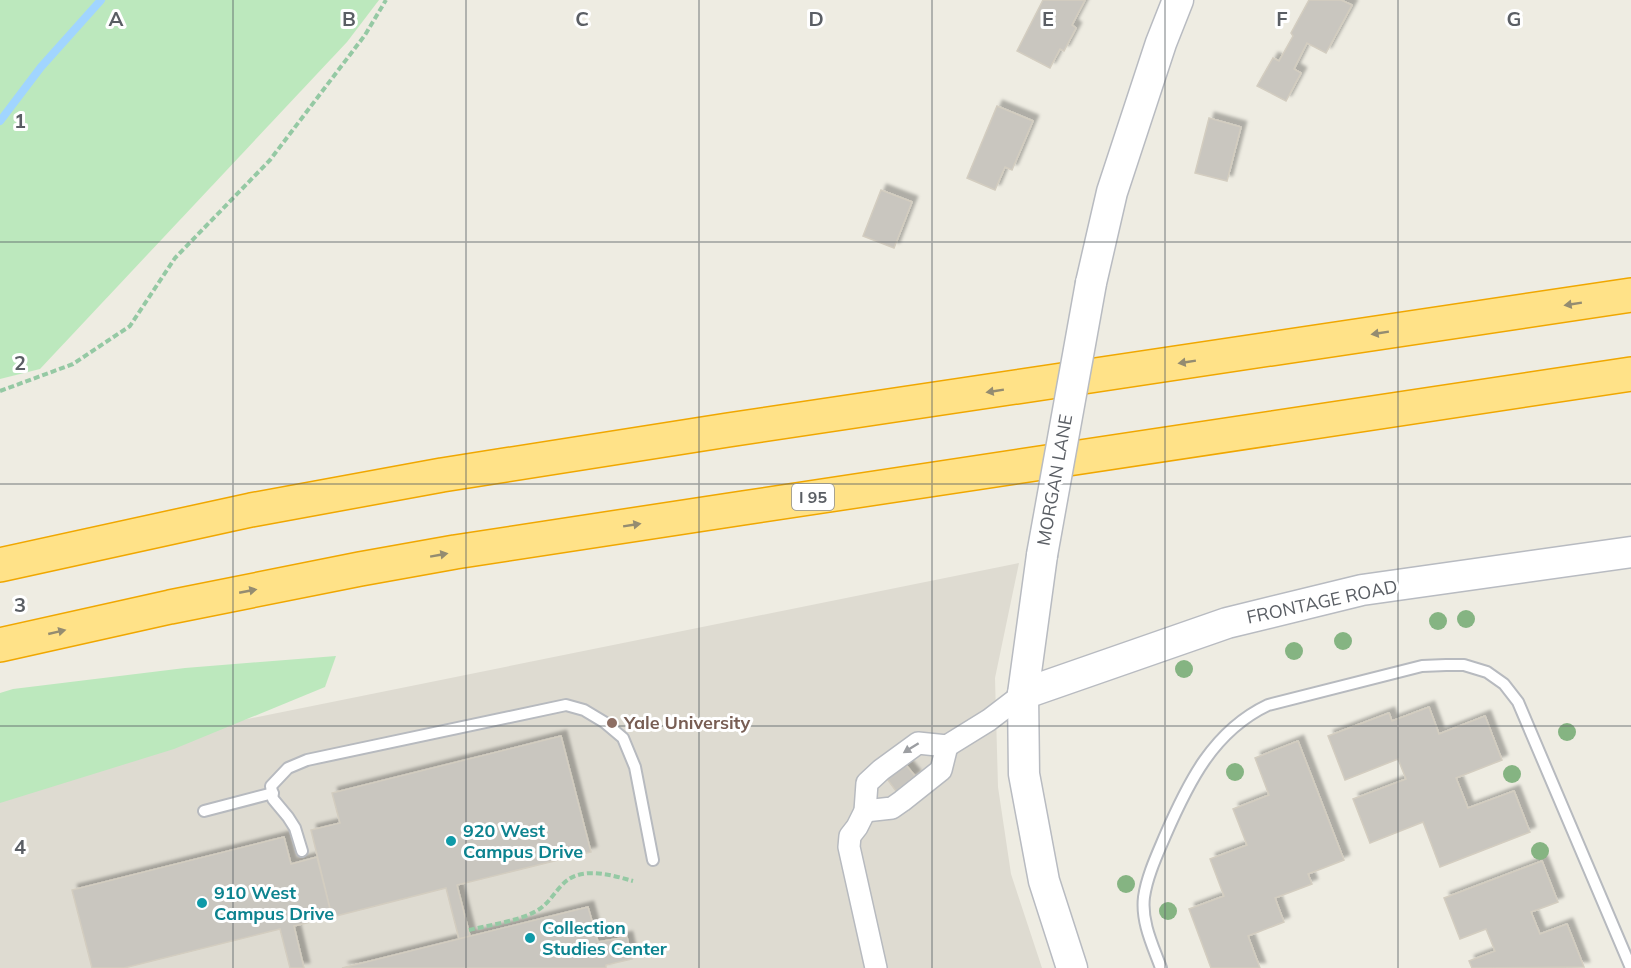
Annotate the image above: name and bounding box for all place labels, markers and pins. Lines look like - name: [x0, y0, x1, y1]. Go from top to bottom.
- place label: Yale University: [623, 711, 751, 734]
- marker: Yale University: [605, 716, 619, 730]
- place label: 920 West Campus Drive: [463, 819, 583, 863]
- marker: 920 West Campus Drive: [444, 834, 458, 848]
- place label: 910 West Campus Drive: [214, 881, 334, 925]
- marker: 910 West Campus Drive: [195, 896, 209, 910]
- place label: Collection Studies Center: [542, 916, 668, 960]
- marker: Collection Studies Center: [523, 931, 537, 945]

